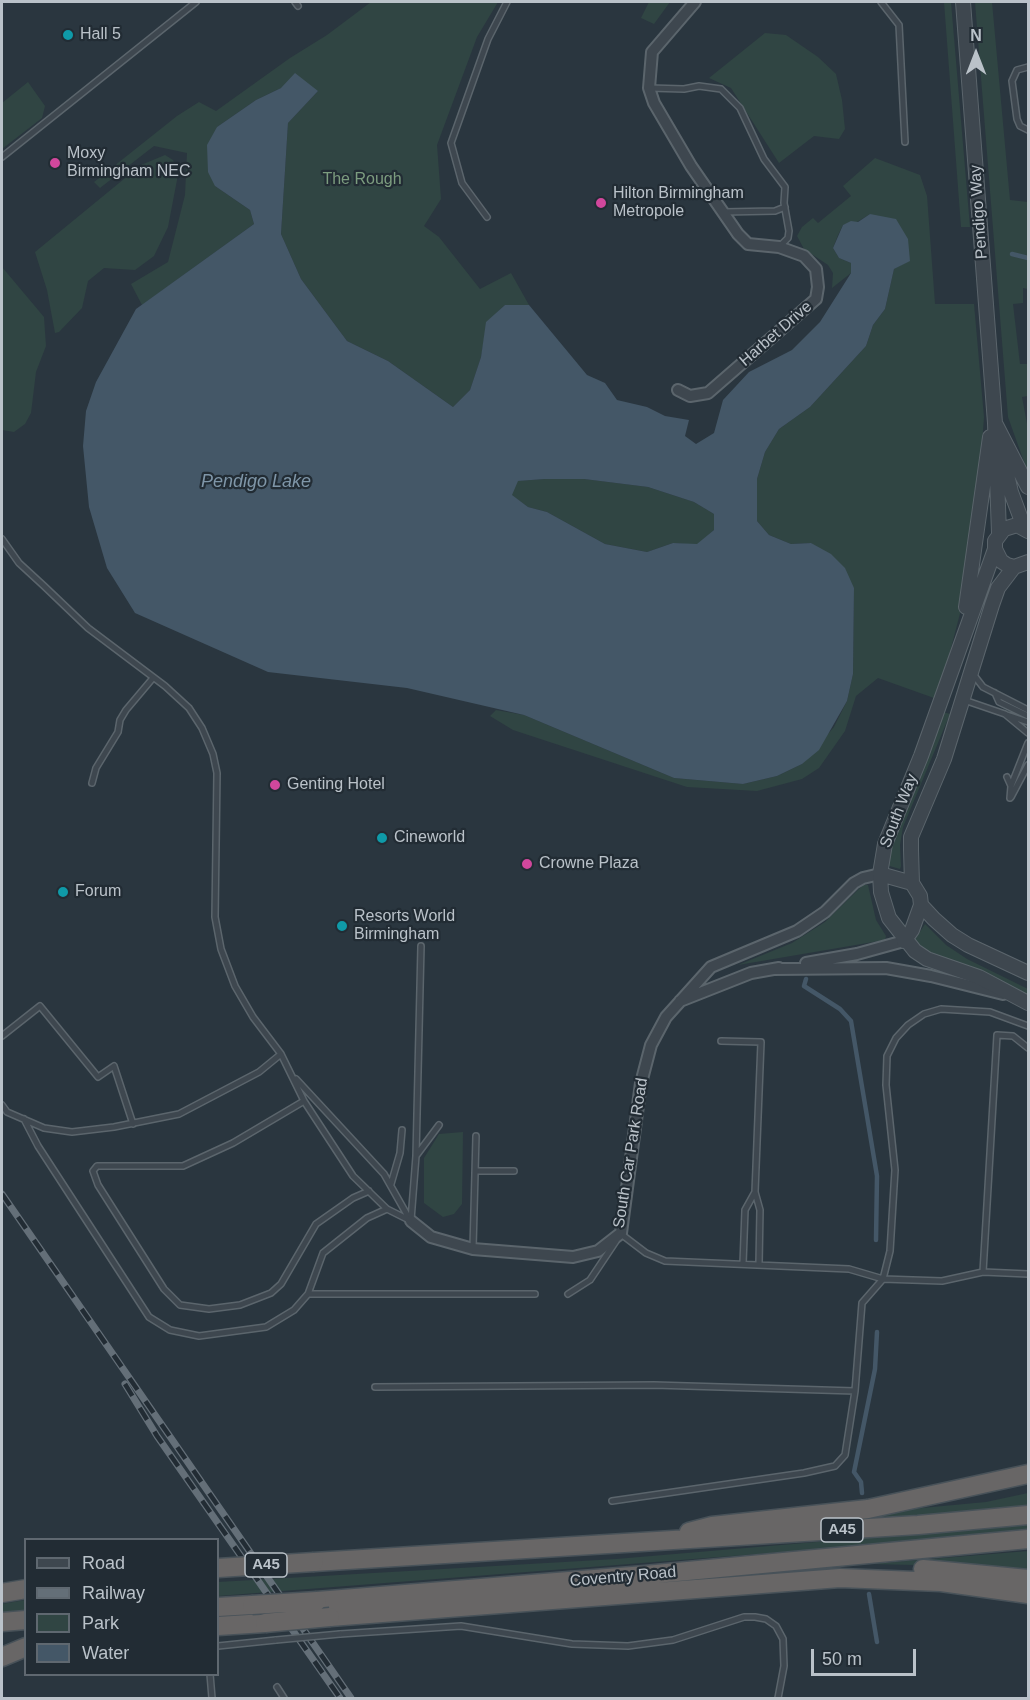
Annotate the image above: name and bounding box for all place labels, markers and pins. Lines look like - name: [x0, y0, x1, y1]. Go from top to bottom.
- place label: Hall 5: [80, 25, 121, 45]
- marker: Hall 5: [61, 28, 75, 42]
- place label: Moxy Birmingham NEC: [67, 144, 191, 182]
- marker: Moxy Birmingham NEC: [48, 156, 62, 170]
- place label: Hilton Birmingham Metropole: [613, 184, 744, 222]
- marker: Hilton Birmingham Metropole: [594, 196, 608, 210]
- place label: Genting Hotel: [287, 775, 385, 795]
- marker: Genting Hotel: [268, 778, 282, 792]
- place label: Cineworld: [394, 828, 465, 848]
- marker: Cineworld: [375, 831, 389, 845]
- place label: Crowne Plaza: [539, 854, 639, 874]
- marker: Crowne Plaza: [520, 857, 534, 871]
- place label: Forum: [75, 882, 121, 902]
- marker: Forum: [56, 885, 70, 899]
- place label: Resorts World Birmingham: [354, 907, 455, 945]
- marker: Resorts World Birmingham: [335, 919, 349, 933]

